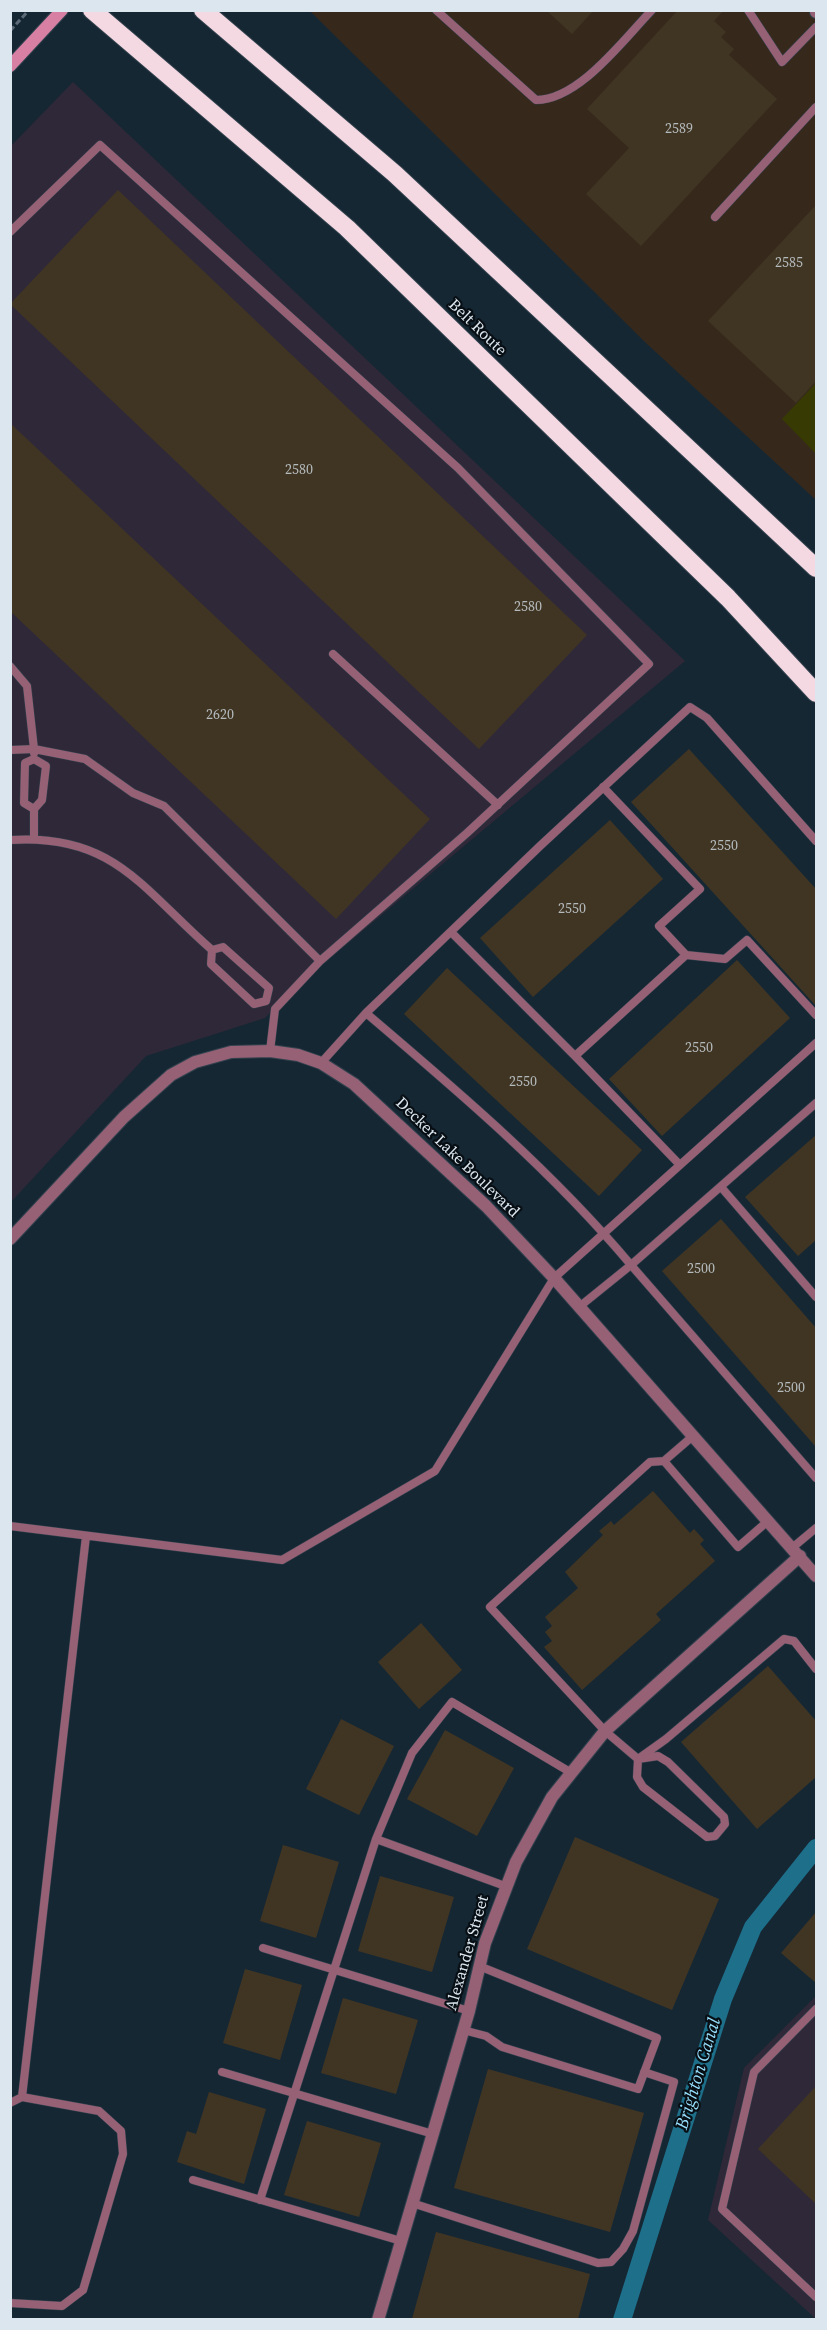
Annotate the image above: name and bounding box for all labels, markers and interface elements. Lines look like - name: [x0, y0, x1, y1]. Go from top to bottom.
- house number: 2589: [665, 121, 693, 137]
- house number: 2585: [775, 255, 803, 271]
- street label: Belt Route: [444, 296, 510, 360]
- house number: 2580: [285, 462, 313, 478]
- house number: 2580: [514, 599, 542, 615]
- house number: 2620: [206, 707, 234, 723]
- house number: 2550: [710, 838, 738, 854]
- house number: 2550: [558, 901, 586, 917]
- house number: 2550: [685, 1040, 713, 1056]
- house number: 2550: [509, 1074, 537, 1090]
- street label: Decker Lake Boulevard: [391, 1094, 523, 1222]
- house number: 2500: [687, 1261, 715, 1277]
- house number: 2500: [777, 1380, 805, 1396]
- street label: Alexander Street: [442, 1893, 494, 2013]
- water label: Brighton Canal: [672, 2016, 726, 2132]

